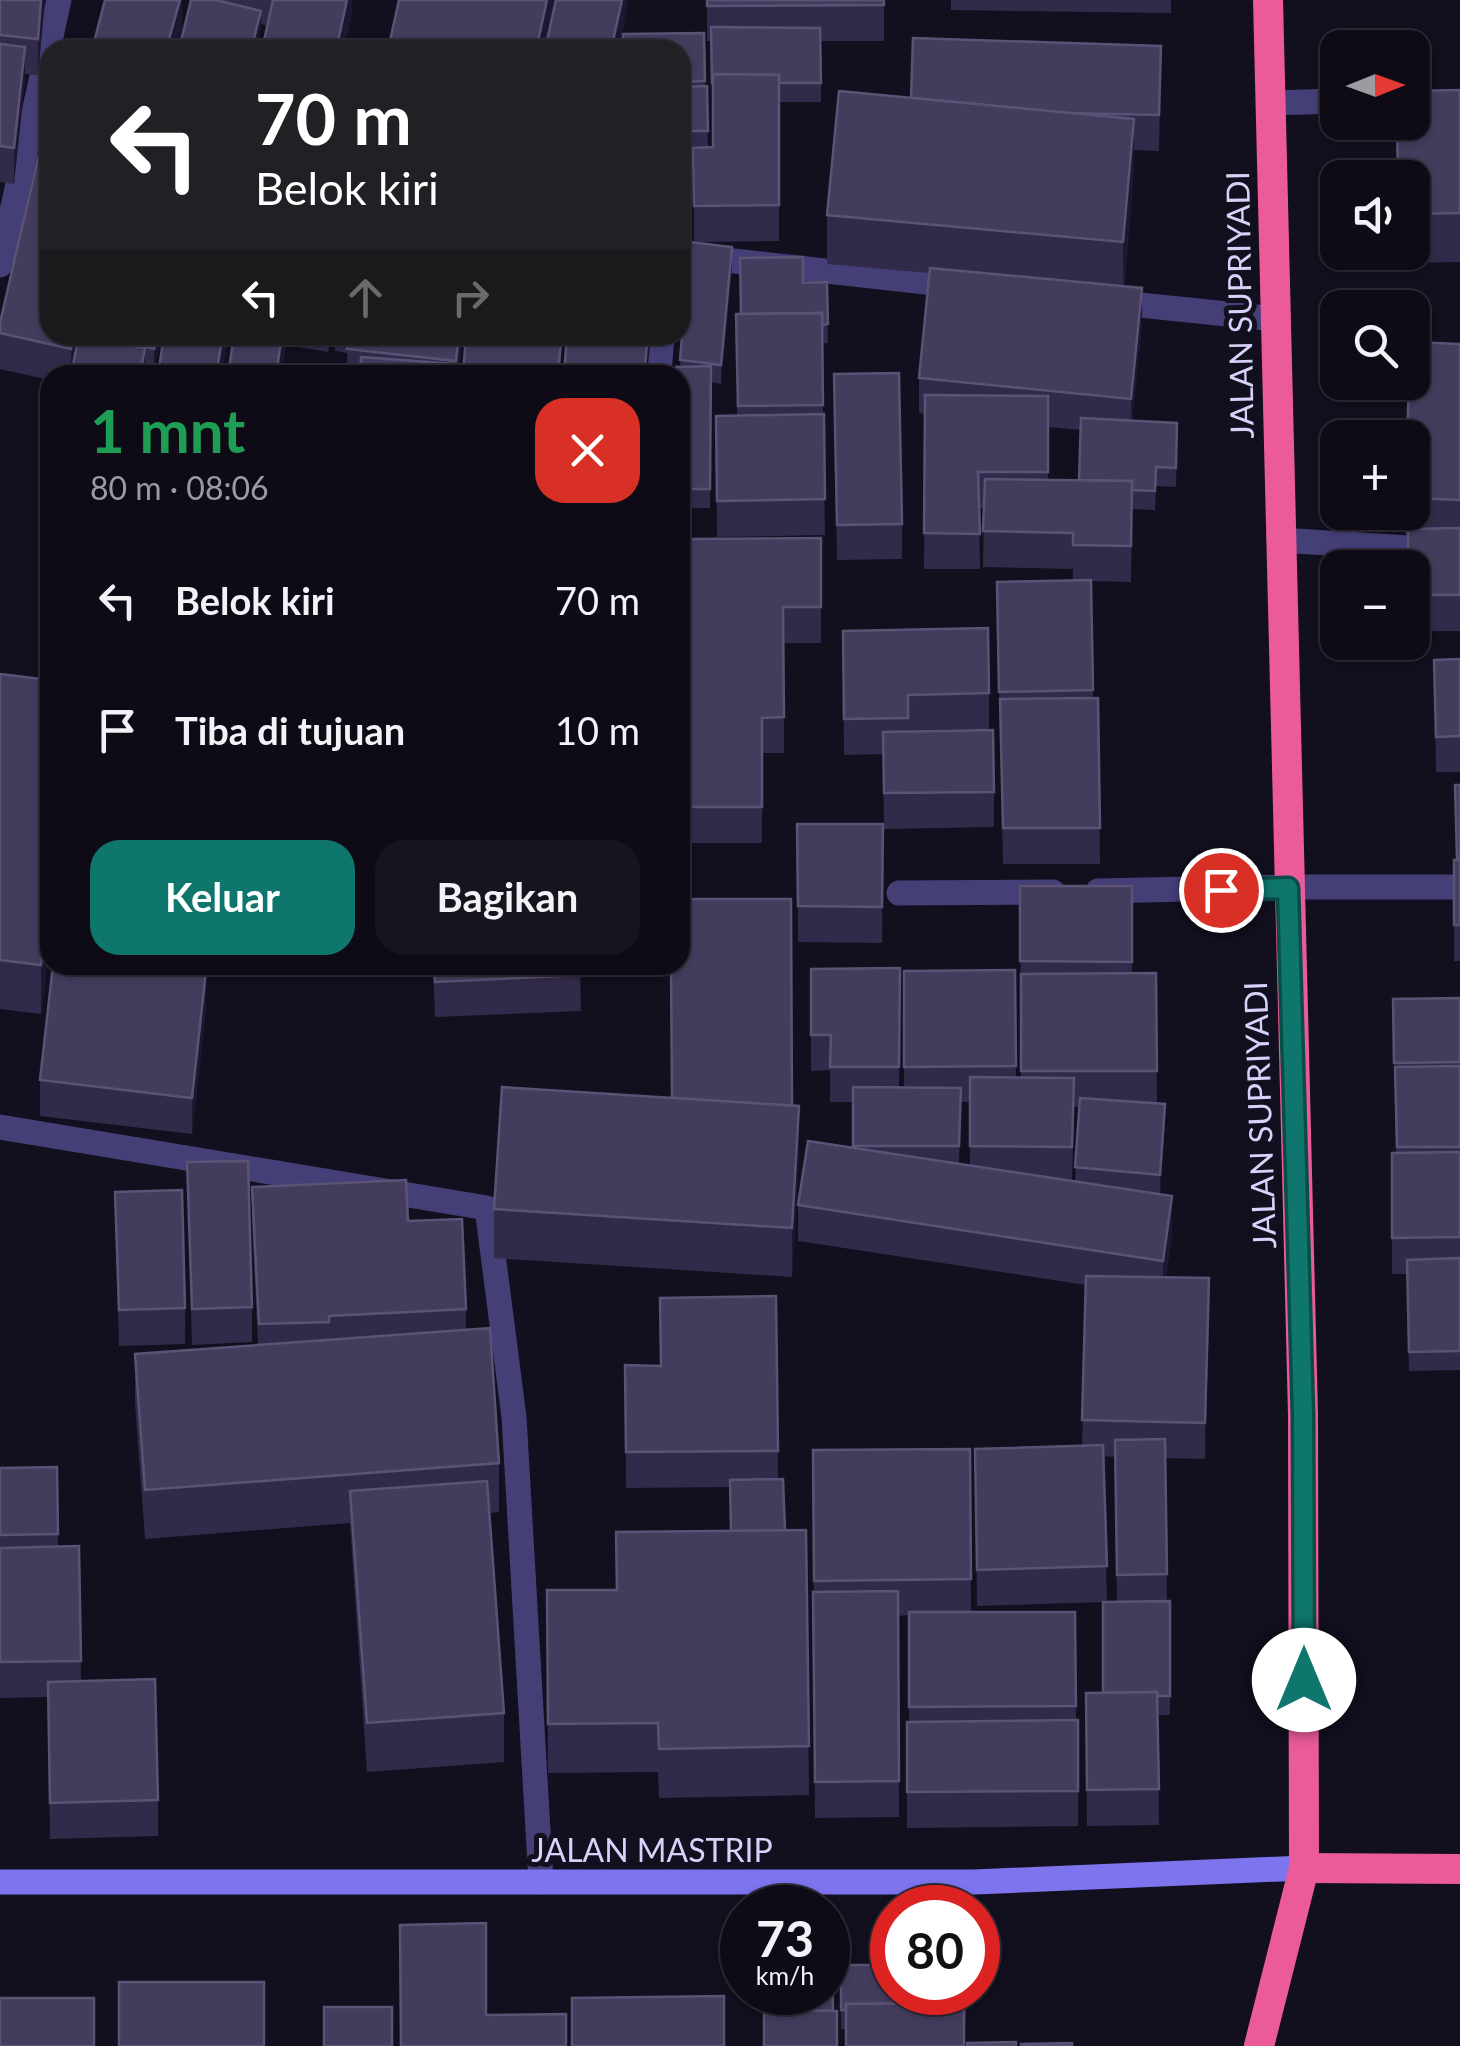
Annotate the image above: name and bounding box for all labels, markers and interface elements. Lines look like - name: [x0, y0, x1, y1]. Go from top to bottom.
- north arrow: [1320, 30, 1430, 140]
- map controls: [1320, 30, 1430, 660]
- text: 70 m: [255, 76, 412, 160]
- icon: left: [90, 80, 220, 210]
- button: sound: [1320, 160, 1430, 270]
- text: Belok kiri: [255, 161, 439, 215]
- street label: JALAN SUPRIYADI: [1217, 171, 1261, 439]
- icon: left: [233, 270, 288, 325]
- icon: ahead: [338, 270, 393, 325]
- icon: right: [443, 270, 498, 325]
- button: search: [1320, 290, 1430, 400]
- text: 1 mnt: [90, 394, 245, 466]
- button: close: [535, 398, 640, 503]
- button: +: [1320, 420, 1430, 530]
- text: 80 m · 08:06: [90, 468, 269, 507]
- button: −: [1320, 550, 1430, 660]
- icon: left: [90, 573, 145, 628]
- text: Belok kiri: [175, 577, 335, 623]
- text: 70 m: [555, 577, 640, 623]
- icon: arrive: [90, 703, 145, 758]
- text: Tiba di tujuan: [175, 707, 405, 753]
- text: 10 m: [555, 707, 640, 753]
- button: Keluar: [90, 840, 355, 955]
- button: Bagikan: [375, 840, 640, 955]
- pin: [1179, 848, 1264, 933]
- icon: arrive: [1194, 863, 1249, 918]
- street label: JALAN SUPRIYADI: [1235, 981, 1283, 1249]
- position arrow: [1252, 1628, 1356, 1732]
- street label: JALAN MASTRIP: [531, 1830, 773, 1869]
- speed limit sign: 80: [870, 1885, 1000, 2015]
- text: 73: [756, 1908, 814, 1968]
- text: km/h: [756, 1960, 814, 1990]

